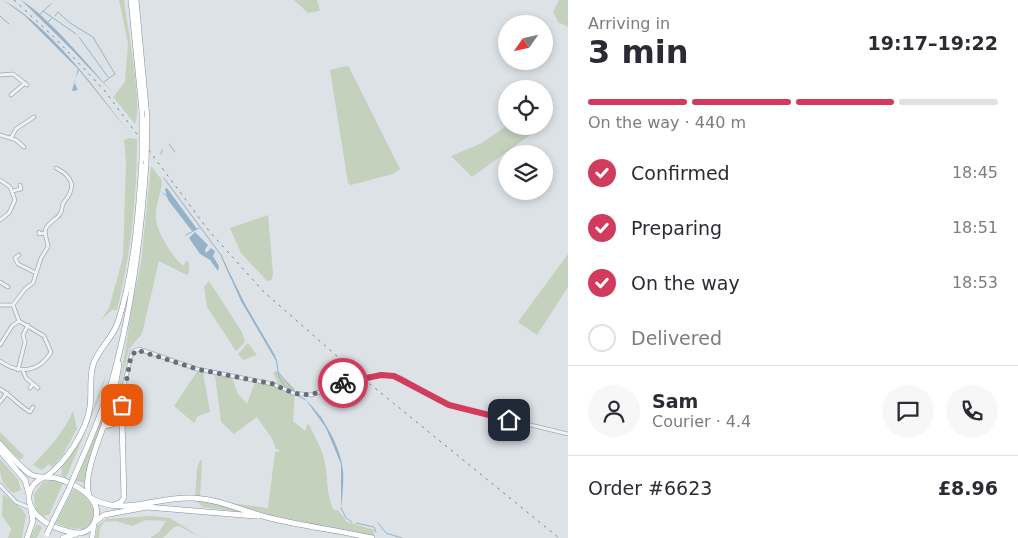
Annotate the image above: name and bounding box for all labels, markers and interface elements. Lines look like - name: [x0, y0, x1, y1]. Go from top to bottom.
- text: Arriving in: [588, 14, 670, 33]
- north arrow: [498, 15, 552, 70]
- map controls: [498, 15, 553, 200]
- text: 19:17–19:22: [868, 32, 998, 54]
- text: 3 min: [588, 33, 689, 71]
- button: locate: [498, 80, 553, 135]
- text: On the way · 440 m: [588, 113, 746, 132]
- button: layers: [498, 145, 553, 200]
- icon: check: [588, 159, 616, 187]
- text: Confirmed: [631, 162, 730, 184]
- text: 18:45: [952, 163, 998, 182]
- icon: check: [588, 214, 616, 242]
- text: Preparing: [631, 217, 722, 239]
- text: 18:51: [952, 218, 998, 237]
- icon: check: [588, 269, 616, 297]
- text: On the way: [631, 272, 740, 294]
- text: 18:53: [952, 273, 998, 292]
- text: Delivered: [631, 327, 722, 349]
- courier: [318, 358, 368, 408]
- icon: bike: [329, 369, 357, 397]
- pin: [101, 384, 143, 426]
- button: person: [588, 385, 640, 437]
- button: chat: [882, 385, 934, 437]
- button: phone: [946, 385, 998, 437]
- text: Sam: [652, 390, 698, 412]
- icon: bag: [108, 391, 136, 419]
- pin: [488, 399, 530, 441]
- icon: home: [495, 406, 523, 434]
- text: Courier · 4.4: [652, 412, 751, 431]
- text: Order #6623: [588, 477, 712, 499]
- text: £8.96: [938, 477, 998, 499]

